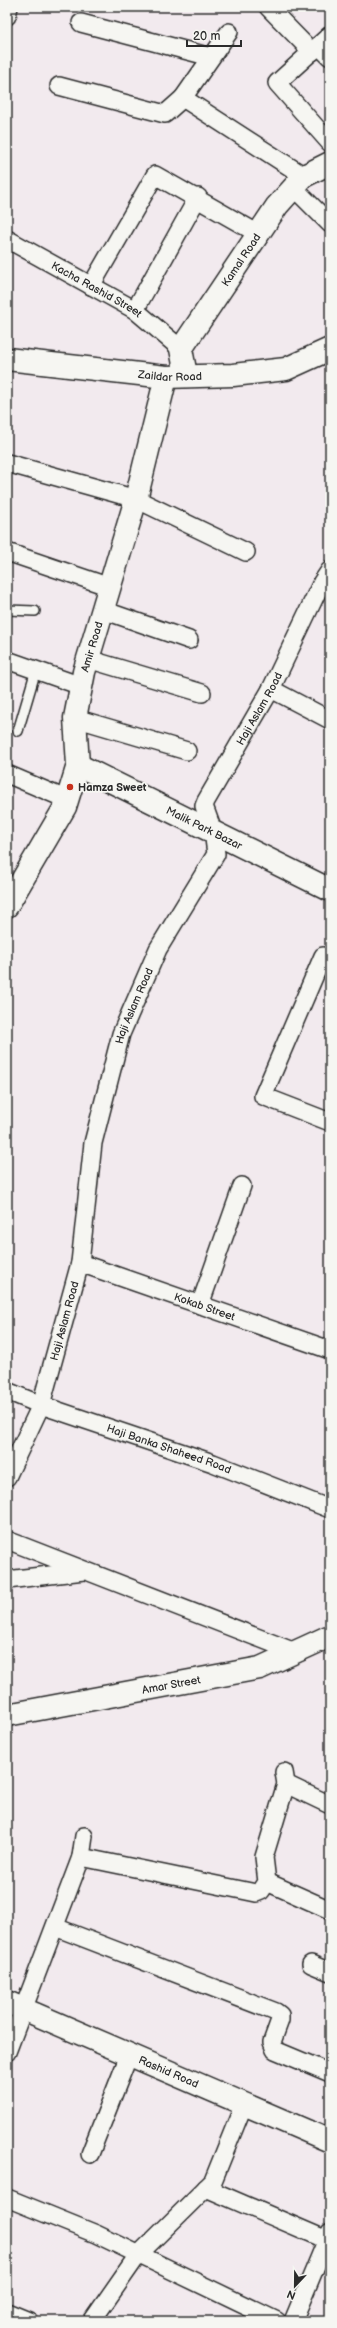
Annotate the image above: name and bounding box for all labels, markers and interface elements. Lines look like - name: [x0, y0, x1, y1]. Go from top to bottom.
- scale bar: [187, 22, 241, 48]
- text: 20 m: [193, 29, 220, 44]
- street label: Kamal Road: [219, 231, 263, 289]
- street label: Kacha Rashid Street: [49, 259, 145, 320]
- street label: Zaildar Road: [136, 367, 202, 384]
- street label: Amir Road: [78, 620, 105, 674]
- street label: Haji Aslam Road: [233, 670, 285, 747]
- place label: Hamza Sweet: [78, 781, 147, 794]
- marker: Hamza Sweet: [65, 782, 75, 792]
- street label: Malik Park Bazar: [164, 803, 245, 852]
- street label: Haji Aslam Road: [112, 966, 156, 1045]
- street label: Haji Aslam Road: [47, 1280, 81, 1362]
- street label: Kokab Street: [172, 1290, 238, 1323]
- street label: Haji Banka Shaheed Road: [105, 1421, 233, 1476]
- street label: Amar Street: [141, 1673, 202, 1696]
- street label: Rashid Road: [137, 2053, 201, 2090]
- north arrow: [275, 2266, 315, 2306]
- text: N: [285, 2287, 298, 2302]

